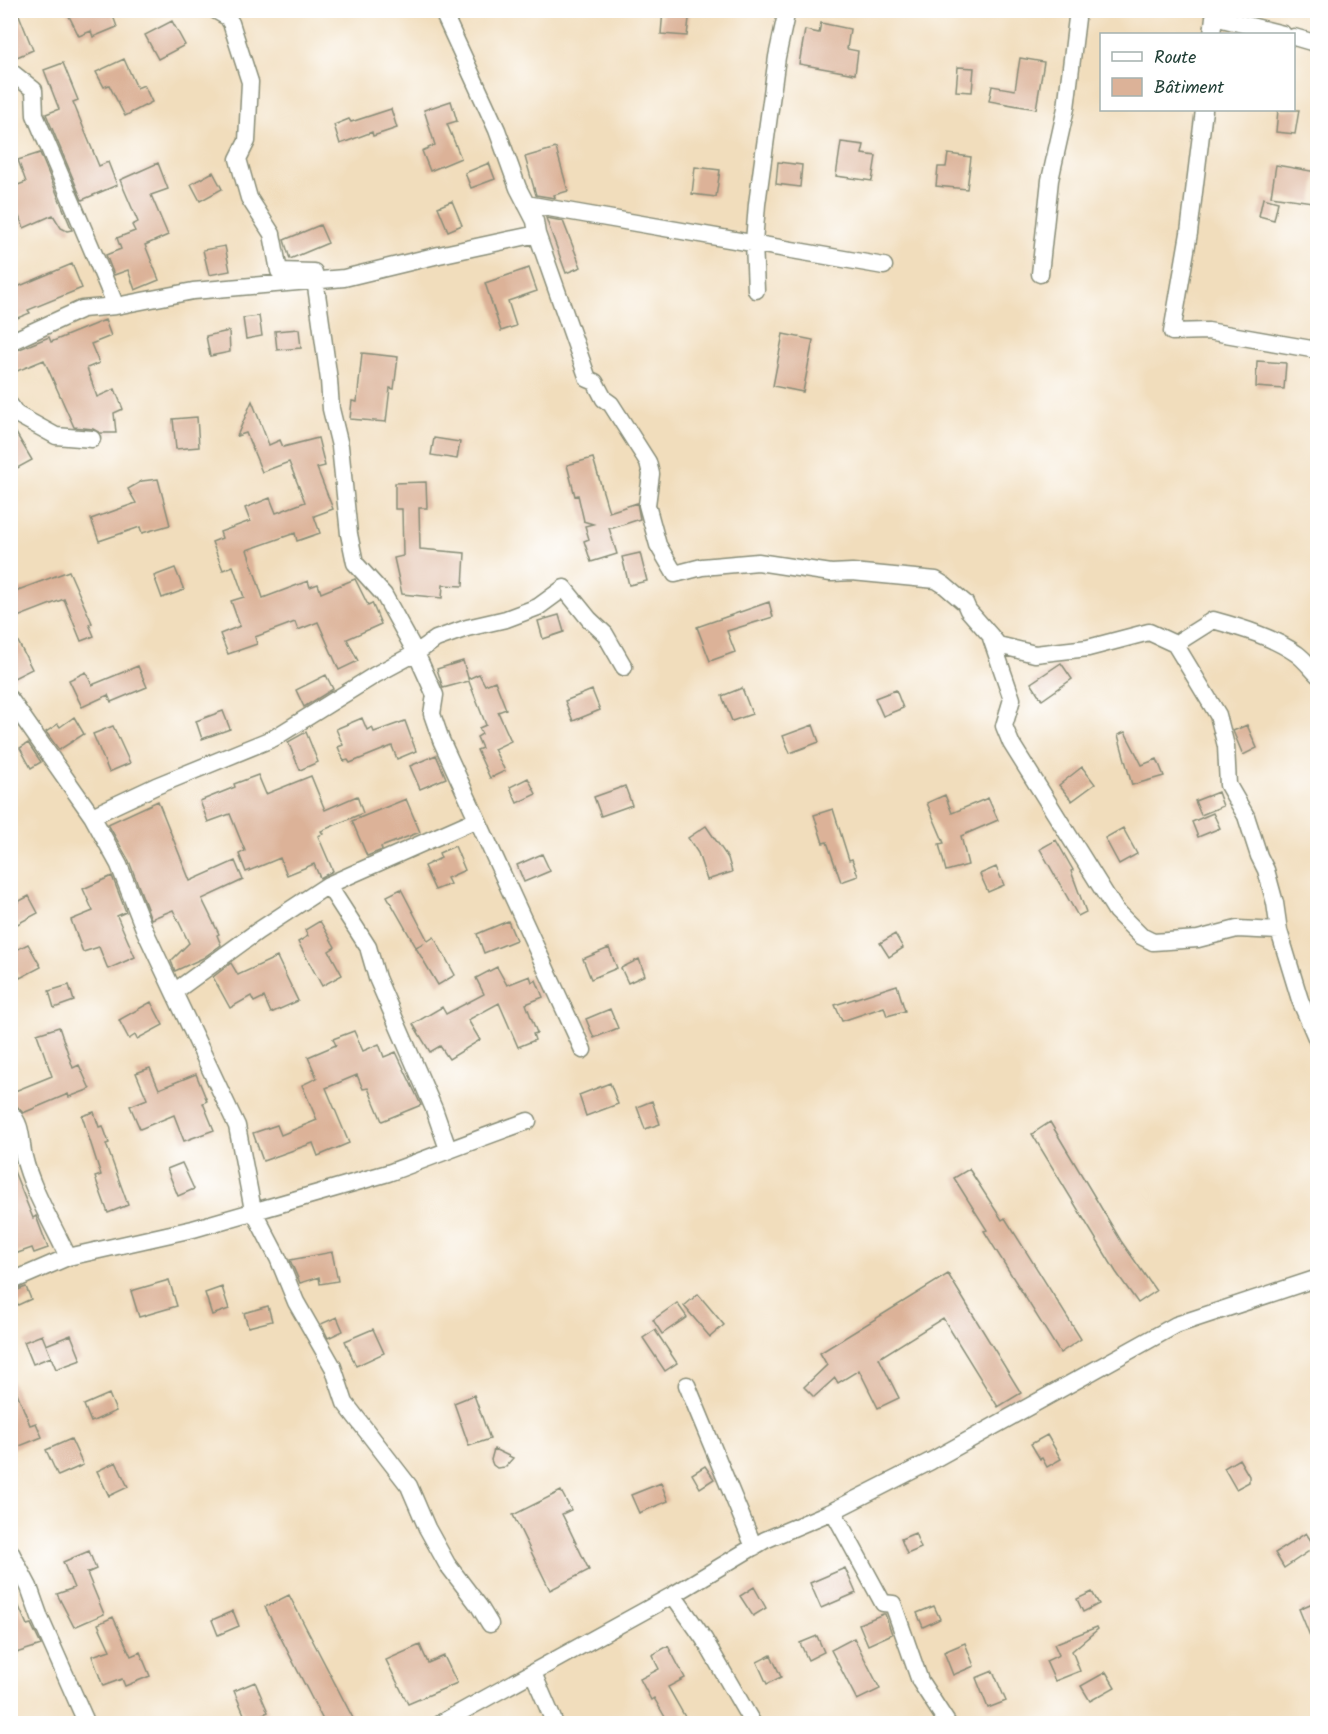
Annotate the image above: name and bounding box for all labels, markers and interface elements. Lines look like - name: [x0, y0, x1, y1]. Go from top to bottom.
- legend: [1100, 33, 1295, 111]
- text: Route: [1154, 44, 1196, 73]
- text: Bâtiment: [1154, 74, 1225, 103]

